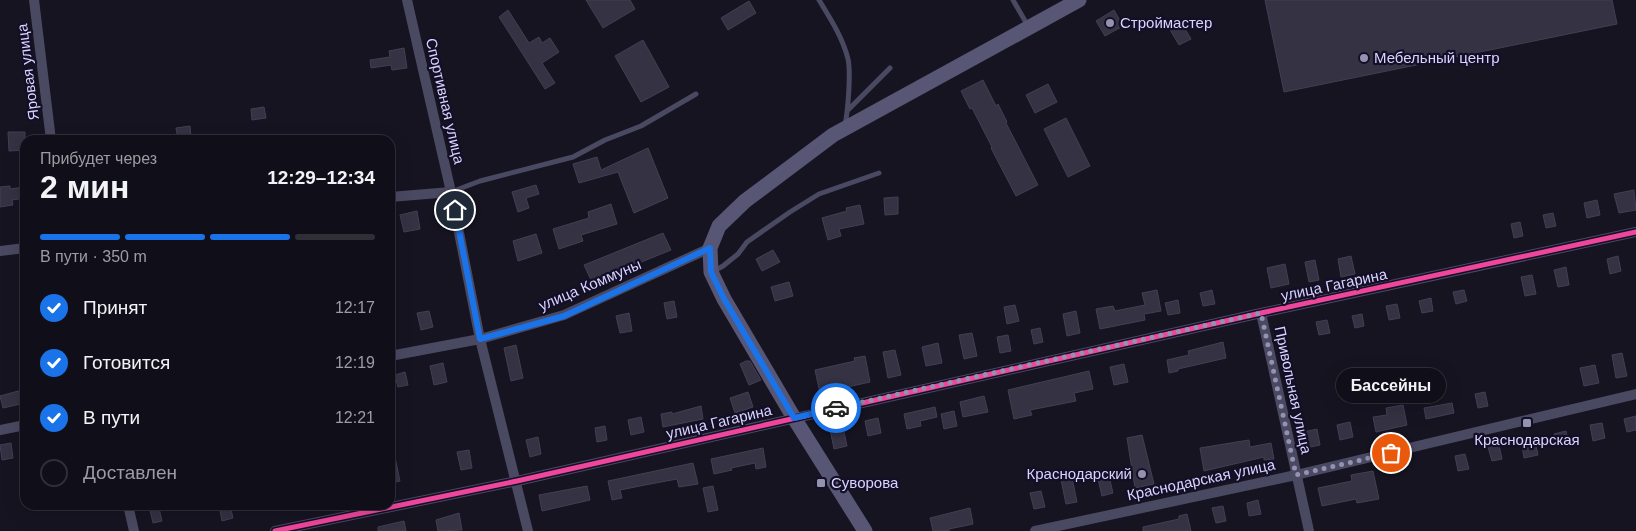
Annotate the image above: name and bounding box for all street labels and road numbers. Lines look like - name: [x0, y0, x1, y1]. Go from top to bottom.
- street label: Яровая улица: [13, 22, 42, 121]
- street label: Спортивная улица: [423, 36, 468, 166]
- street label: улица Коммуны: [536, 255, 644, 314]
- street label: улица Гагарина: [1279, 265, 1389, 304]
- street label: Привольная улица: [1272, 325, 1315, 456]
- street label: улица Гагарина: [664, 401, 774, 442]
- street label: Краснодарская улица: [1125, 455, 1277, 504]

